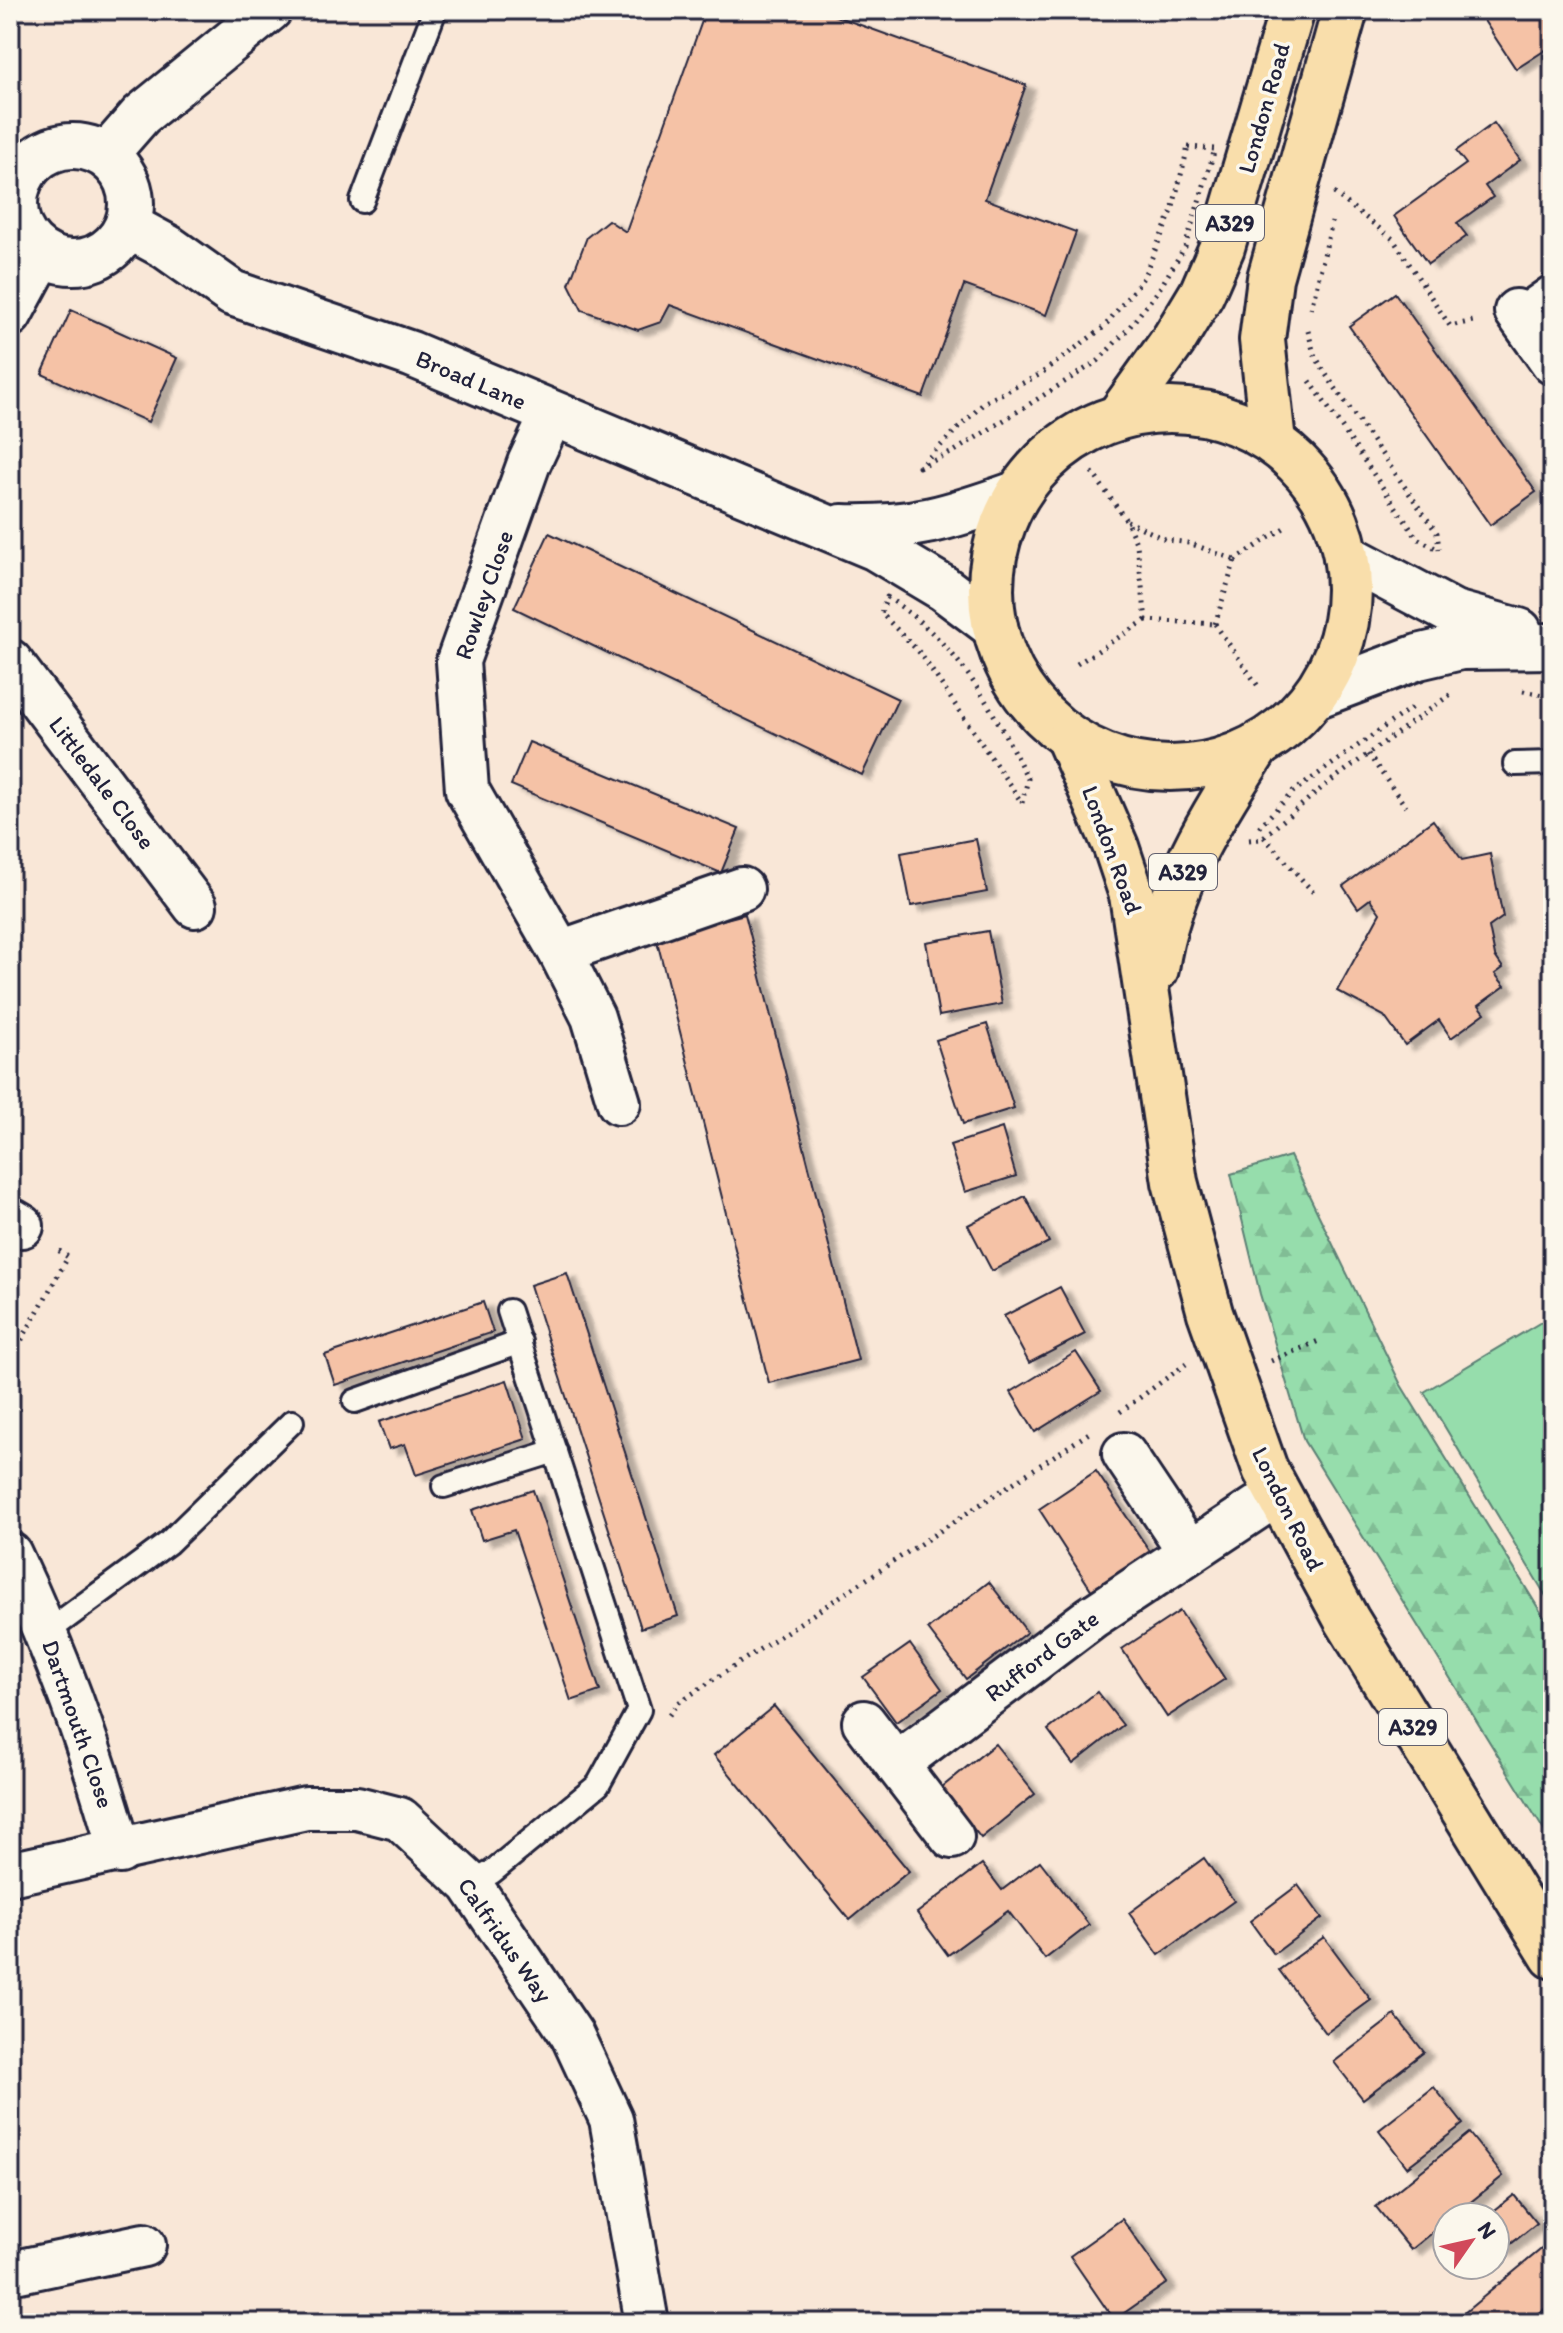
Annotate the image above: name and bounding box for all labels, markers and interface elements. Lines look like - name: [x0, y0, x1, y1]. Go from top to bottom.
- street label: London Road: [1231, 39, 1296, 176]
- road number: A329: [1196, 205, 1264, 241]
- street label: Broad Lane: [412, 343, 531, 416]
- street label: Rowley Close: [448, 527, 519, 663]
- street label: Littledale Close: [43, 710, 162, 855]
- street label: London Road: [1076, 782, 1149, 918]
- road number: A329: [1149, 854, 1217, 890]
- street label: London Road: [1246, 1442, 1331, 1576]
- street label: Rufford Gate: [979, 1603, 1104, 1708]
- street label: Dartmouth Close: [36, 1636, 121, 1812]
- road number: A329: [1379, 1709, 1447, 1745]
- street label: Calfridus Way: [452, 1872, 559, 2008]
- north arrow: [1431, 2201, 1511, 2281]
- text: N: [1472, 2216, 1503, 2244]

